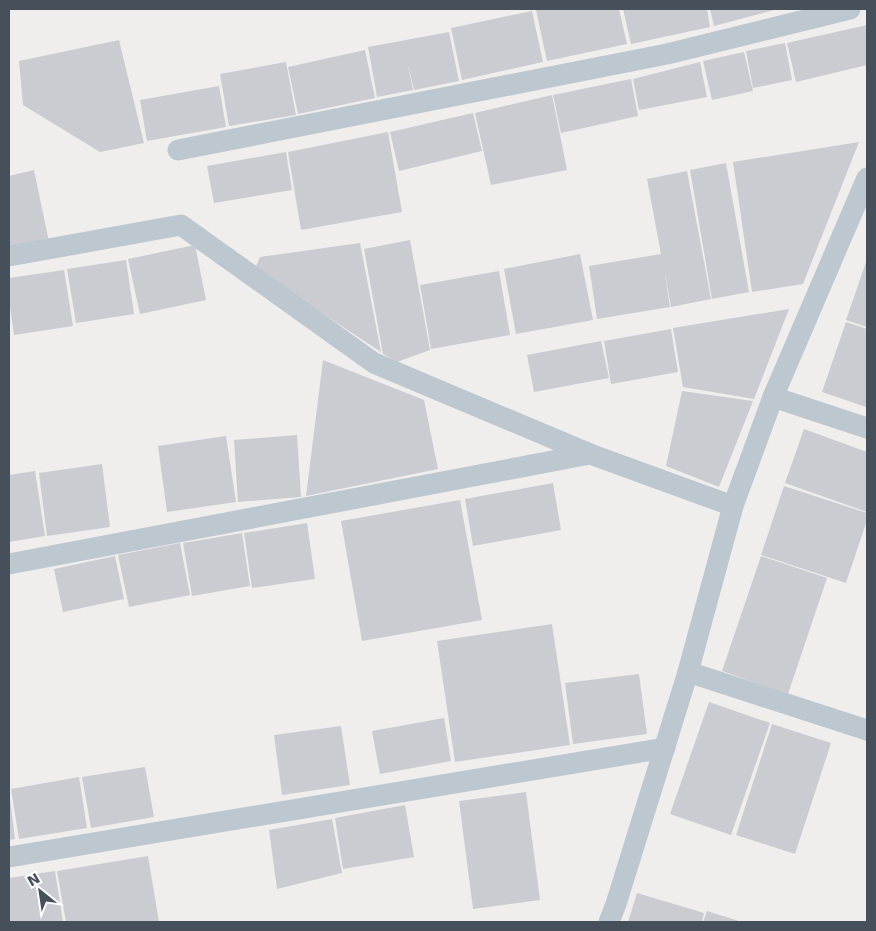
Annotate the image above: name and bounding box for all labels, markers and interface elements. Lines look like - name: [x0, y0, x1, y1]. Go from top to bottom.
- north arrow: [15, 866, 65, 916]
- text: N: [24, 870, 43, 890]

